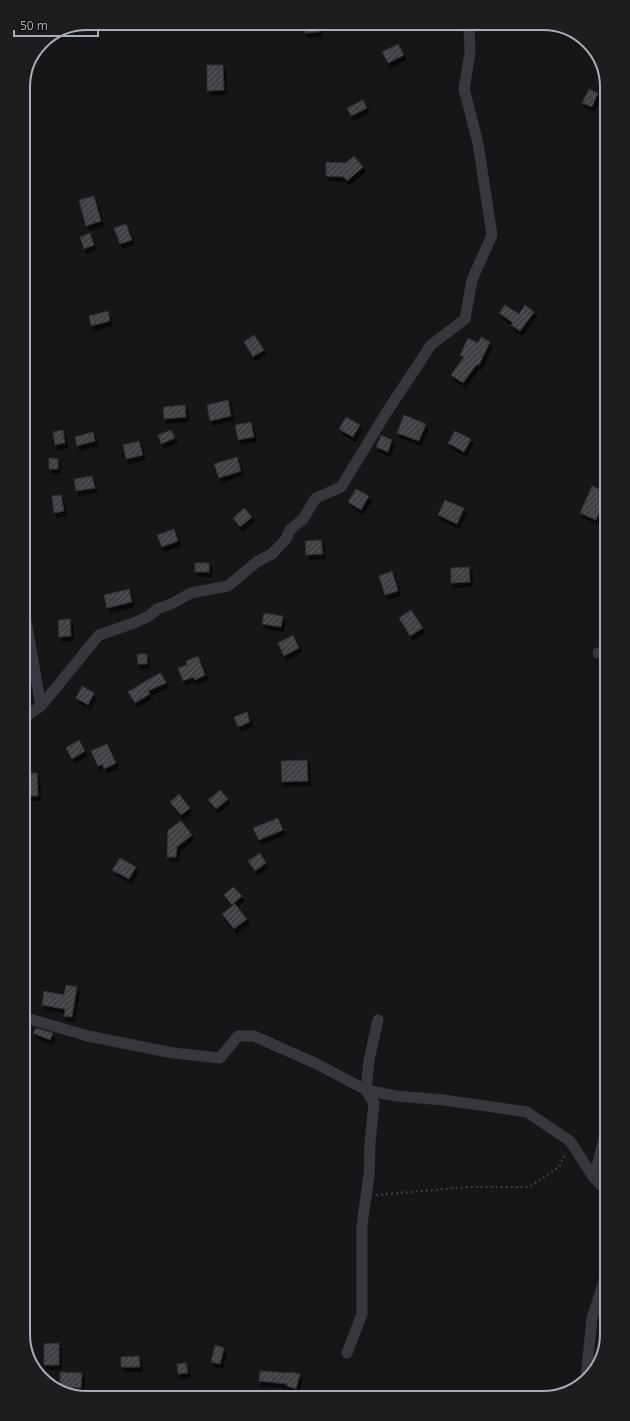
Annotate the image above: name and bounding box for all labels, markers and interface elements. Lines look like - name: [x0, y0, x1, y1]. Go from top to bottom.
- scale bar: [14, 12, 98, 38]
- text: 50 m: [20, 17, 48, 34]

